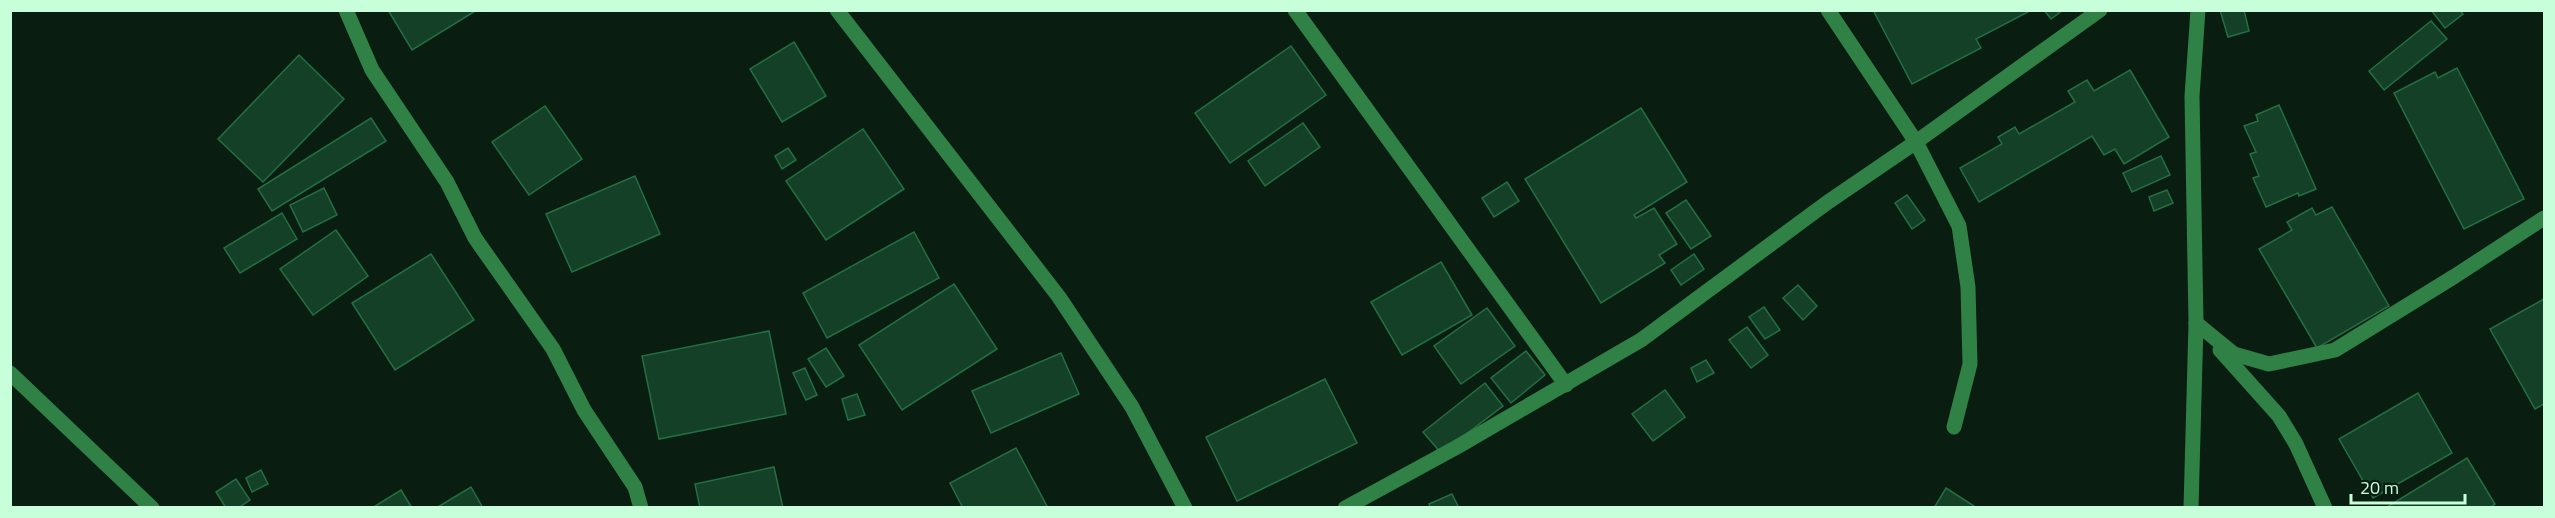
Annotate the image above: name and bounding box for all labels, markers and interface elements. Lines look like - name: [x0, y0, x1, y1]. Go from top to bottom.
- scale bar: [2351, 467, 2465, 505]
- text: 20 m: [2360, 474, 2399, 501]

